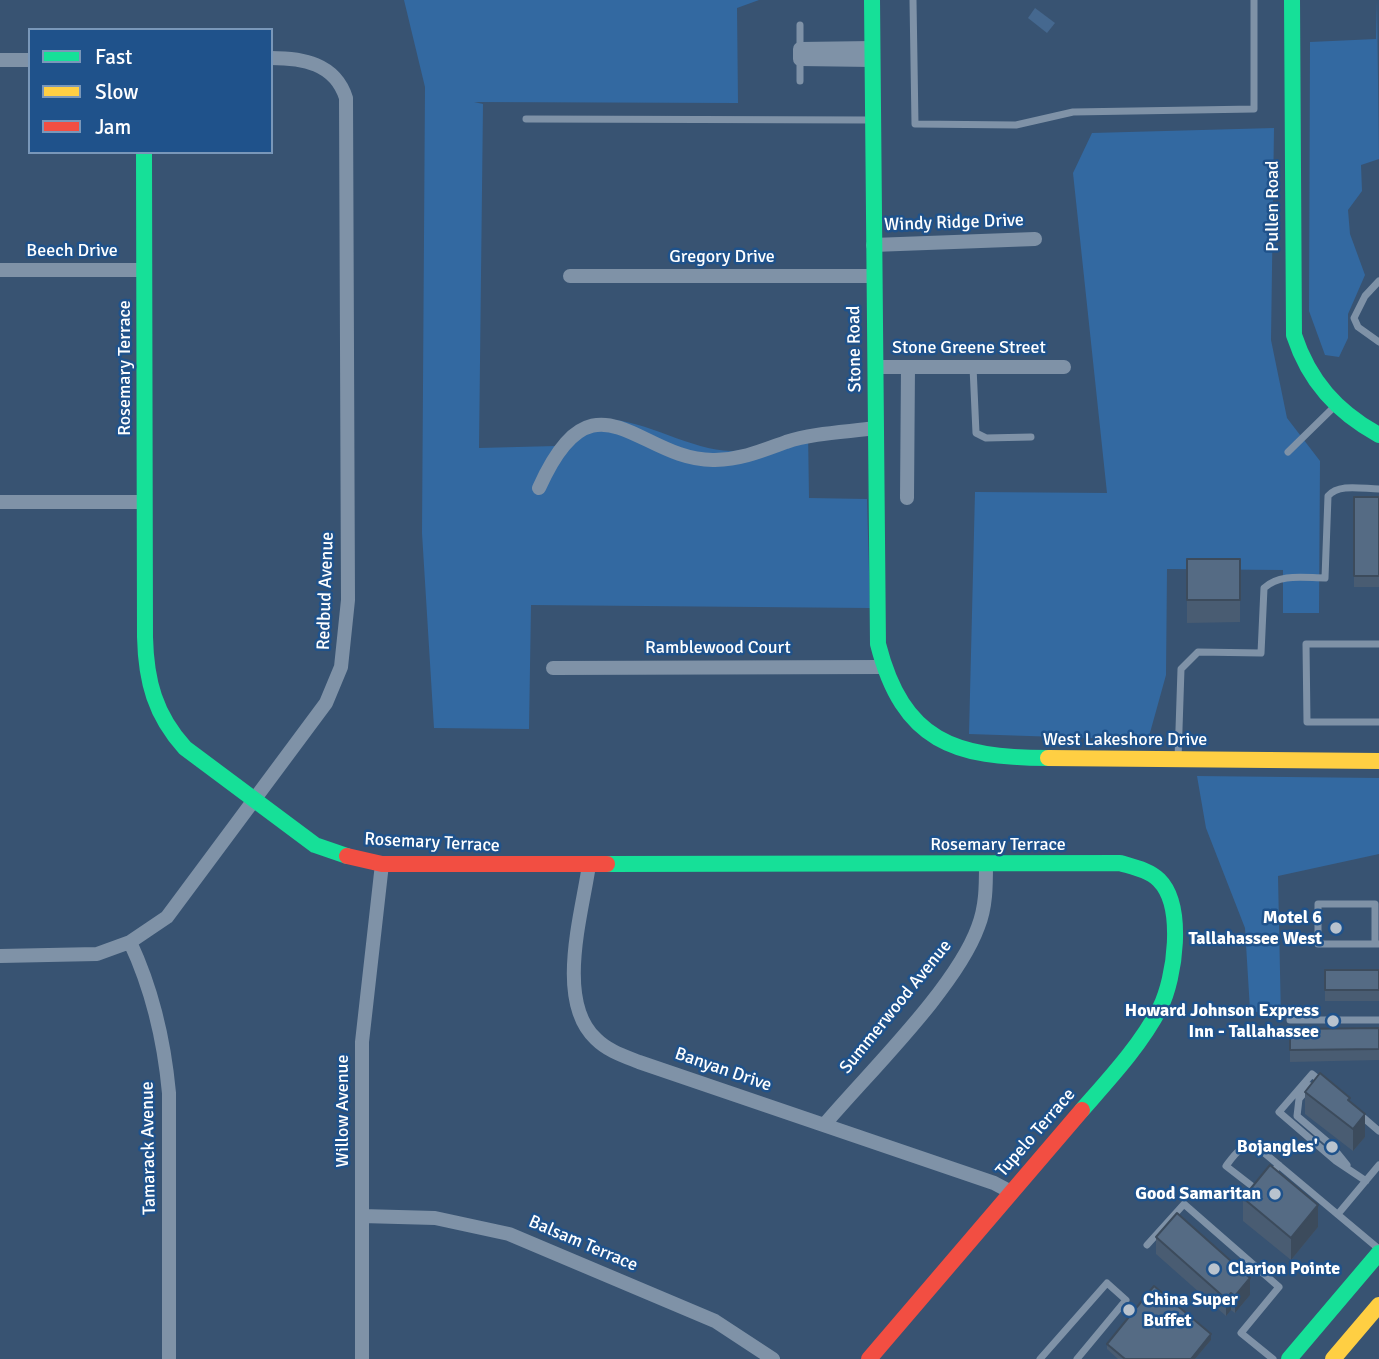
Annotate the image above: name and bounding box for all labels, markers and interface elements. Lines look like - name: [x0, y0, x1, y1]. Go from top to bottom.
- legend: [28, 28, 273, 154]
- text: Fast: [95, 44, 132, 70]
- text: Slow: [95, 79, 139, 105]
- text: Jam: [95, 114, 131, 140]
- street label: Pullen Road: [1262, 160, 1284, 252]
- street label: Windy Ridge Drive: [884, 210, 1024, 236]
- street label: Beech Drive: [26, 240, 118, 262]
- street label: Gregory Drive: [669, 246, 775, 268]
- street label: Rosemary Terrace: [114, 300, 136, 436]
- street label: Stone Road: [843, 305, 867, 393]
- street label: Stone Greene Street: [892, 337, 1046, 359]
- street label: Redbud Avenue: [313, 532, 339, 650]
- street label: Ramblewood Court: [645, 637, 791, 659]
- street label: West Lakeshore Drive: [1043, 729, 1207, 751]
- street label: Rosemary Terrace: [364, 829, 500, 857]
- street label: Rosemary Terrace: [930, 834, 1066, 856]
- place label: Motel 6 Tallahassee West: [1188, 907, 1322, 950]
- marker: Motel 6 Tallahassee West: [1328, 920, 1344, 936]
- street label: Summerwood Avenue: [835, 936, 957, 1078]
- place label: Howard Johnson Express Inn - Tallahassee: [1125, 1000, 1319, 1042]
- marker: Howard Johnson Express Inn - Tallahassee: [1325, 1013, 1341, 1029]
- street label: Banyan Drive: [672, 1043, 774, 1097]
- street label: Willow Avenue: [332, 1055, 354, 1167]
- street label: Tamarack Avenue: [137, 1081, 161, 1215]
- street label: Tupelo Terrace: [992, 1084, 1080, 1182]
- place label: Bojangles': [1237, 1136, 1318, 1158]
- marker: Bojangles': [1324, 1139, 1340, 1155]
- place label: Good Samaritan: [1135, 1183, 1261, 1205]
- marker: Good Samaritan: [1267, 1186, 1283, 1202]
- street label: Balsam Terrace: [525, 1211, 641, 1277]
- place label: Clarion Pointe: [1228, 1258, 1340, 1280]
- marker: Clarion Pointe: [1206, 1261, 1222, 1277]
- place label: China Super Buffet: [1143, 1289, 1238, 1332]
- marker: China Super Buffet: [1121, 1302, 1137, 1318]

